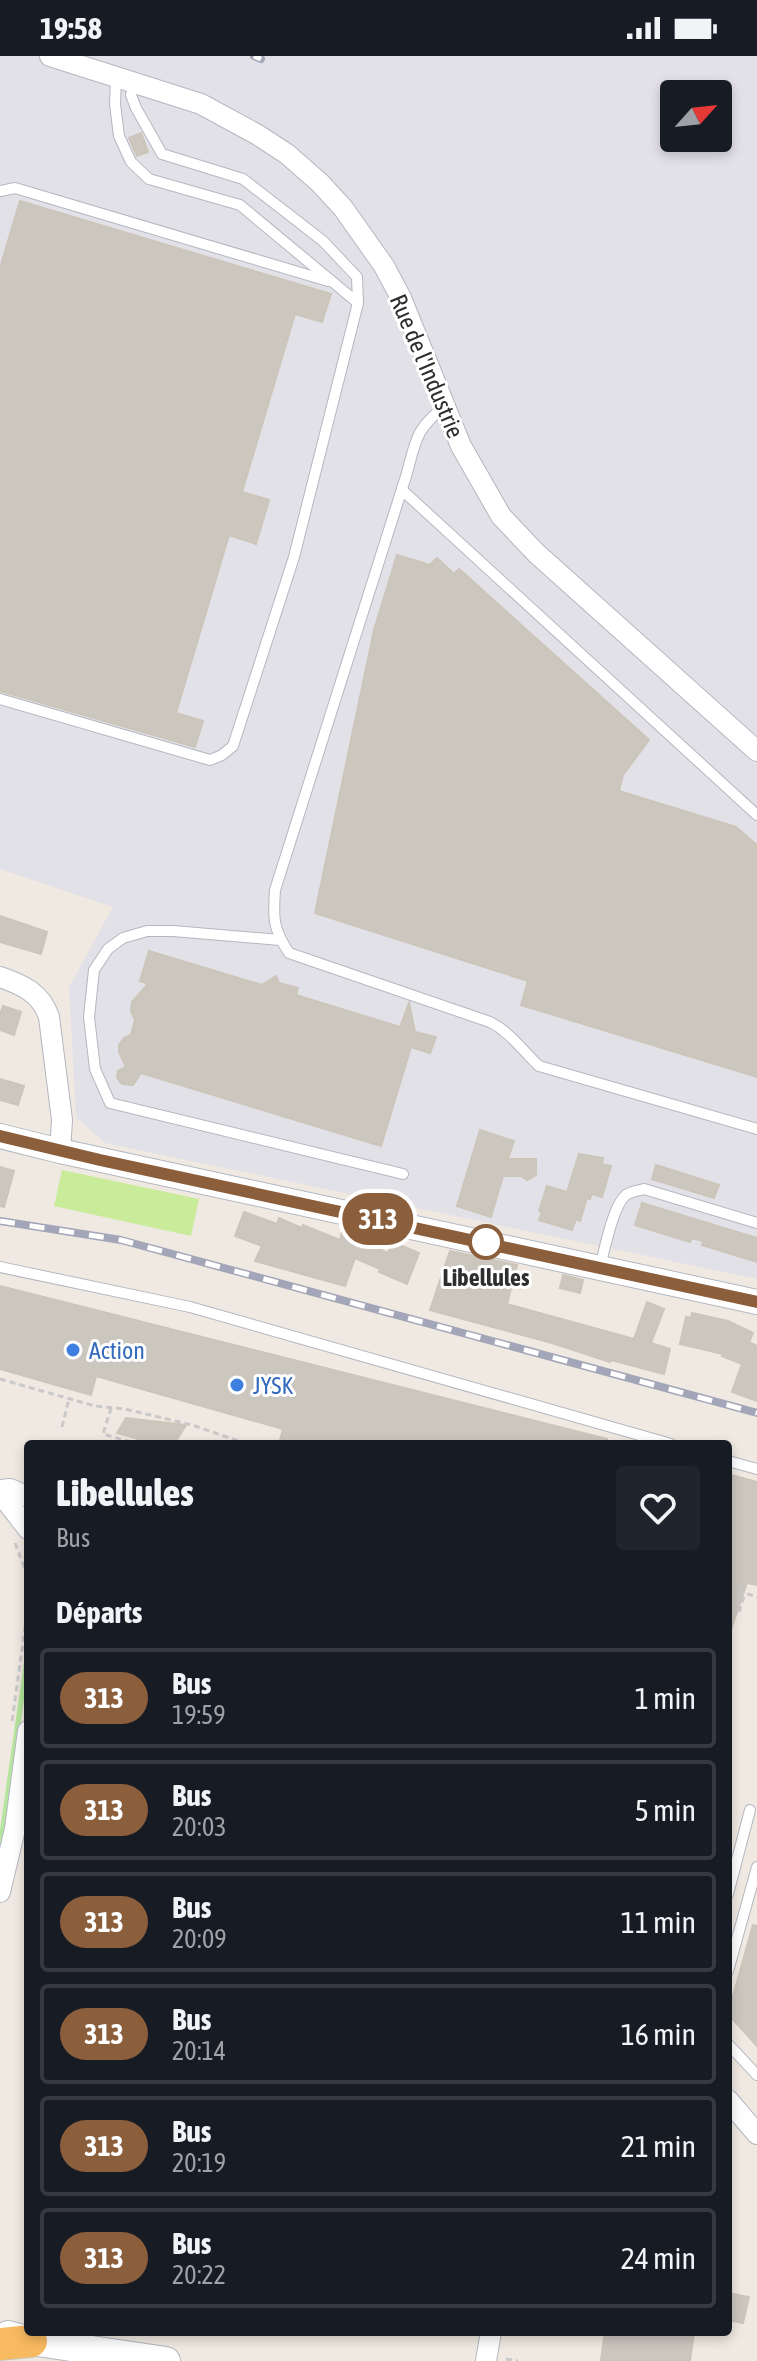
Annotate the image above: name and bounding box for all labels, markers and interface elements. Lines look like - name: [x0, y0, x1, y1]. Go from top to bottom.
- text: 19:58: [40, 11, 102, 45]
- north arrow: [660, 80, 732, 152]
- map controls: [660, 80, 732, 152]
- street label: Rue de l'Industrie: [385, 290, 469, 442]
- line badge: 313: [332, 1193, 424, 1245]
- text: 313: [358, 1203, 398, 1235]
- marker: Libellules: [469, 1225, 503, 1259]
- place label: Libellules: [443, 1264, 530, 1291]
- place label: Action: [89, 1337, 145, 1364]
- marker: Action: [64, 1341, 82, 1359]
- place label: JYSK: [253, 1372, 293, 1399]
- marker: JYSK: [228, 1376, 246, 1394]
- button: heart: [616, 1466, 700, 1550]
- text: Libellules: [56, 1471, 194, 1514]
- text: Bus: [56, 1523, 90, 1553]
- text: Départs: [56, 1595, 142, 1629]
- text: Bus: [172, 1666, 211, 1700]
- text: 1 min: [635, 1681, 696, 1715]
- text: 313: [84, 1682, 124, 1714]
- text: 19:59: [172, 1700, 226, 1730]
- text: Bus: [172, 1778, 211, 1812]
- text: 5 min: [635, 1793, 696, 1827]
- text: 313: [84, 1794, 124, 1826]
- text: 20:03: [172, 1812, 227, 1842]
- text: Bus: [172, 1890, 211, 1924]
- text: 11 min: [621, 1905, 696, 1939]
- text: 313: [84, 1906, 124, 1938]
- text: 20:09: [172, 1924, 227, 1954]
- text: Bus: [172, 2002, 211, 2036]
- text: 16 min: [621, 2017, 696, 2051]
- text: 313: [84, 2018, 124, 2050]
- text: 20:14: [172, 2036, 226, 2066]
- text: Bus: [172, 2114, 211, 2148]
- text: 21 min: [621, 2129, 696, 2163]
- text: 313: [84, 2130, 124, 2162]
- text: 20:19: [172, 2148, 226, 2178]
- text: Bus: [172, 2226, 211, 2260]
- text: 24 min: [621, 2241, 696, 2275]
- text: 313: [84, 2242, 124, 2274]
- text: 20:22: [172, 2260, 226, 2290]

